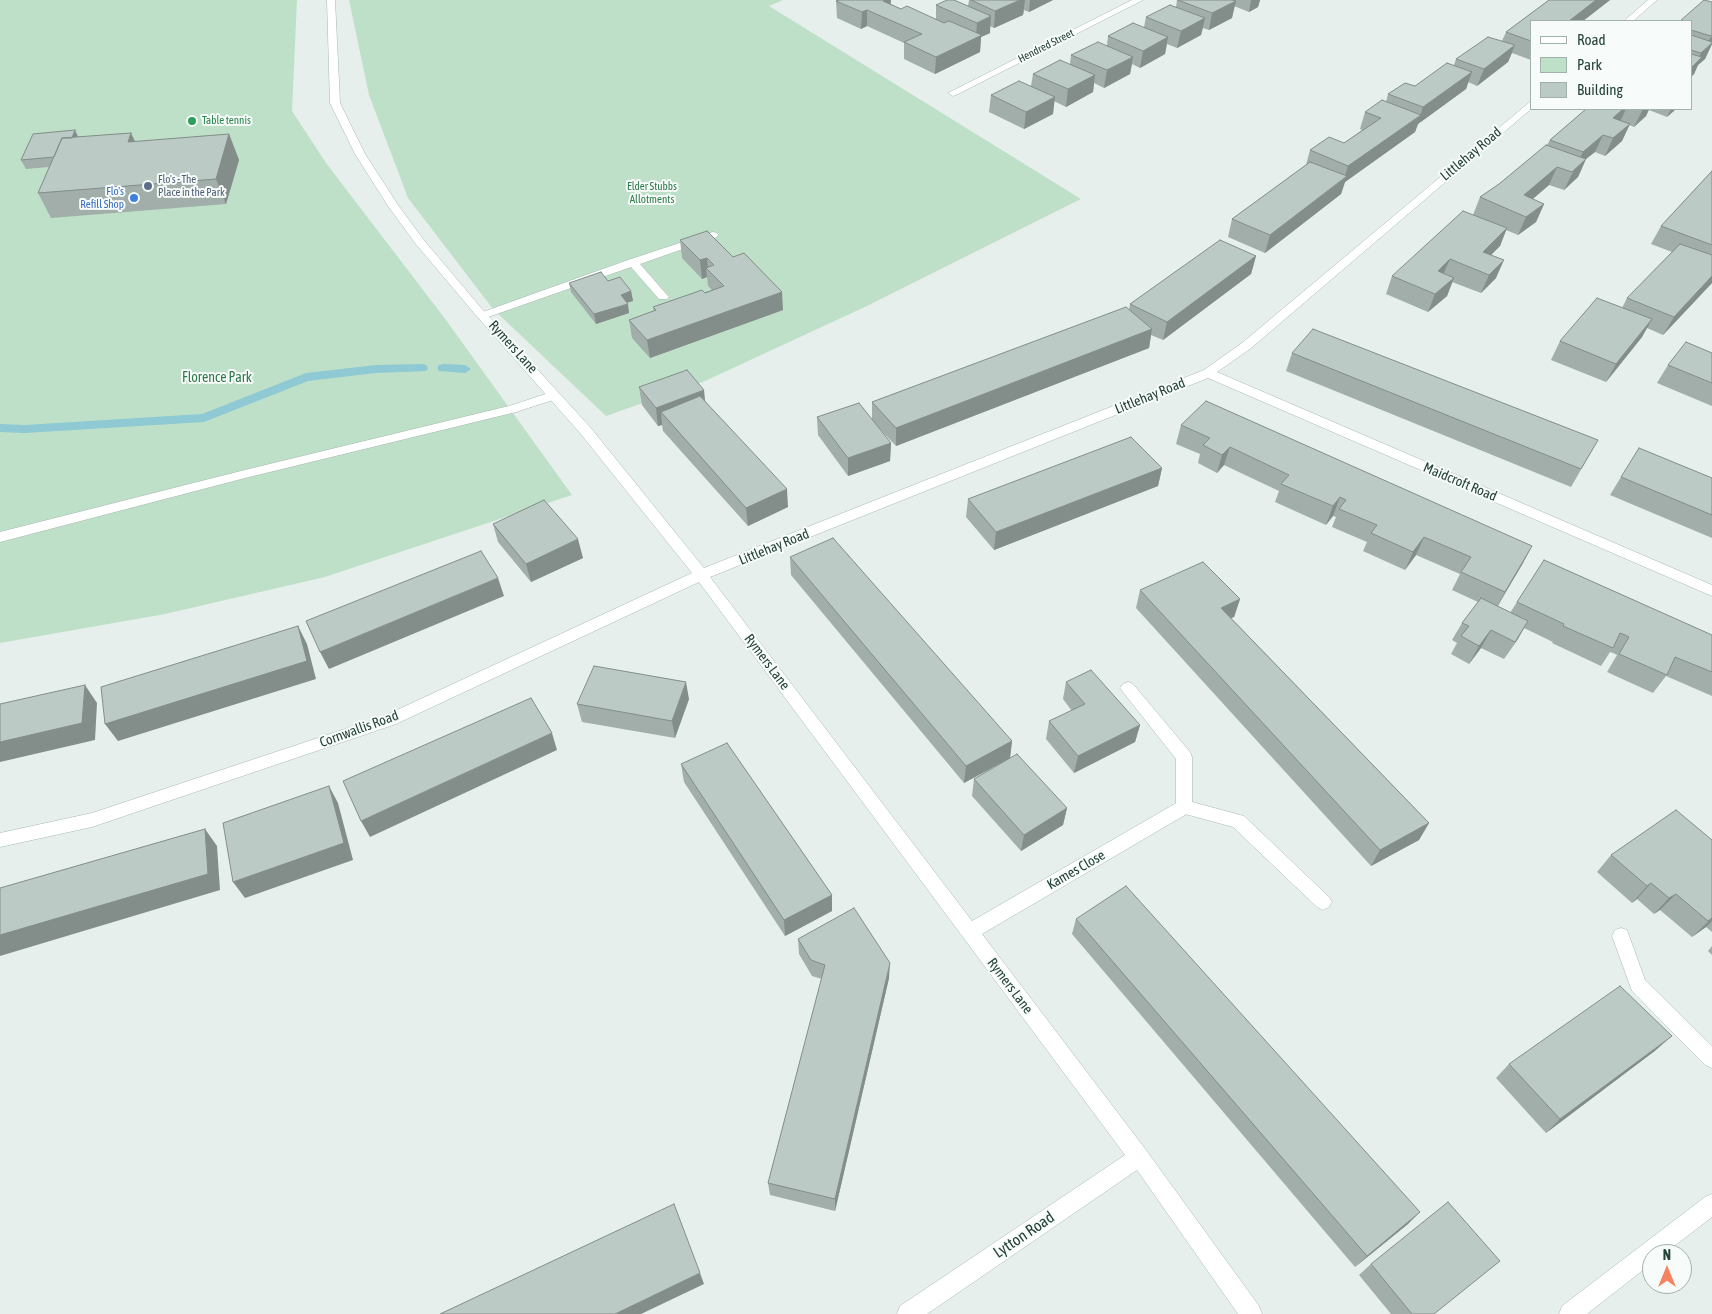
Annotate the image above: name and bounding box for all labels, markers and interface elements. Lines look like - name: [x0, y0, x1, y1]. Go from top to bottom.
- legend: [1530, 20, 1692, 110]
- street label: Hendred Street: [1016, 26, 1076, 66]
- text: Road: [1577, 31, 1606, 48]
- text: Park: [1577, 56, 1602, 73]
- text: Building: [1577, 81, 1623, 98]
- place label: Table tennis: [202, 114, 251, 128]
- marker: Table tennis: [186, 115, 198, 127]
- street label: Littlehay Road: [1437, 124, 1505, 184]
- place label: Flo's - The Place in the Park: [158, 173, 225, 199]
- marker: Flo's - The Place in the Park: [142, 180, 154, 192]
- park label: Elder Stubbs Allotments: [627, 180, 677, 206]
- place label: Flo's Refill Shop: [80, 185, 124, 211]
- marker: Flo's Refill Shop: [128, 192, 140, 204]
- street label: Rymers Lane: [485, 317, 541, 377]
- park label: Florence Park: [182, 370, 252, 386]
- street label: Littlehay Road: [1112, 374, 1188, 418]
- street label: Maidcroft Road: [1421, 459, 1499, 505]
- street label: Littlehay Road: [736, 525, 812, 569]
- street label: Rymers Lane: [741, 631, 793, 693]
- street label: Cornwallis Road: [317, 707, 401, 751]
- street label: Kames Close: [1044, 847, 1108, 893]
- street label: Rymers Lane: [984, 955, 1036, 1017]
- street label: Lytton Road: [990, 1208, 1058, 1262]
- north arrow: [1642, 1244, 1692, 1294]
- text: N: [1663, 1247, 1671, 1263]

